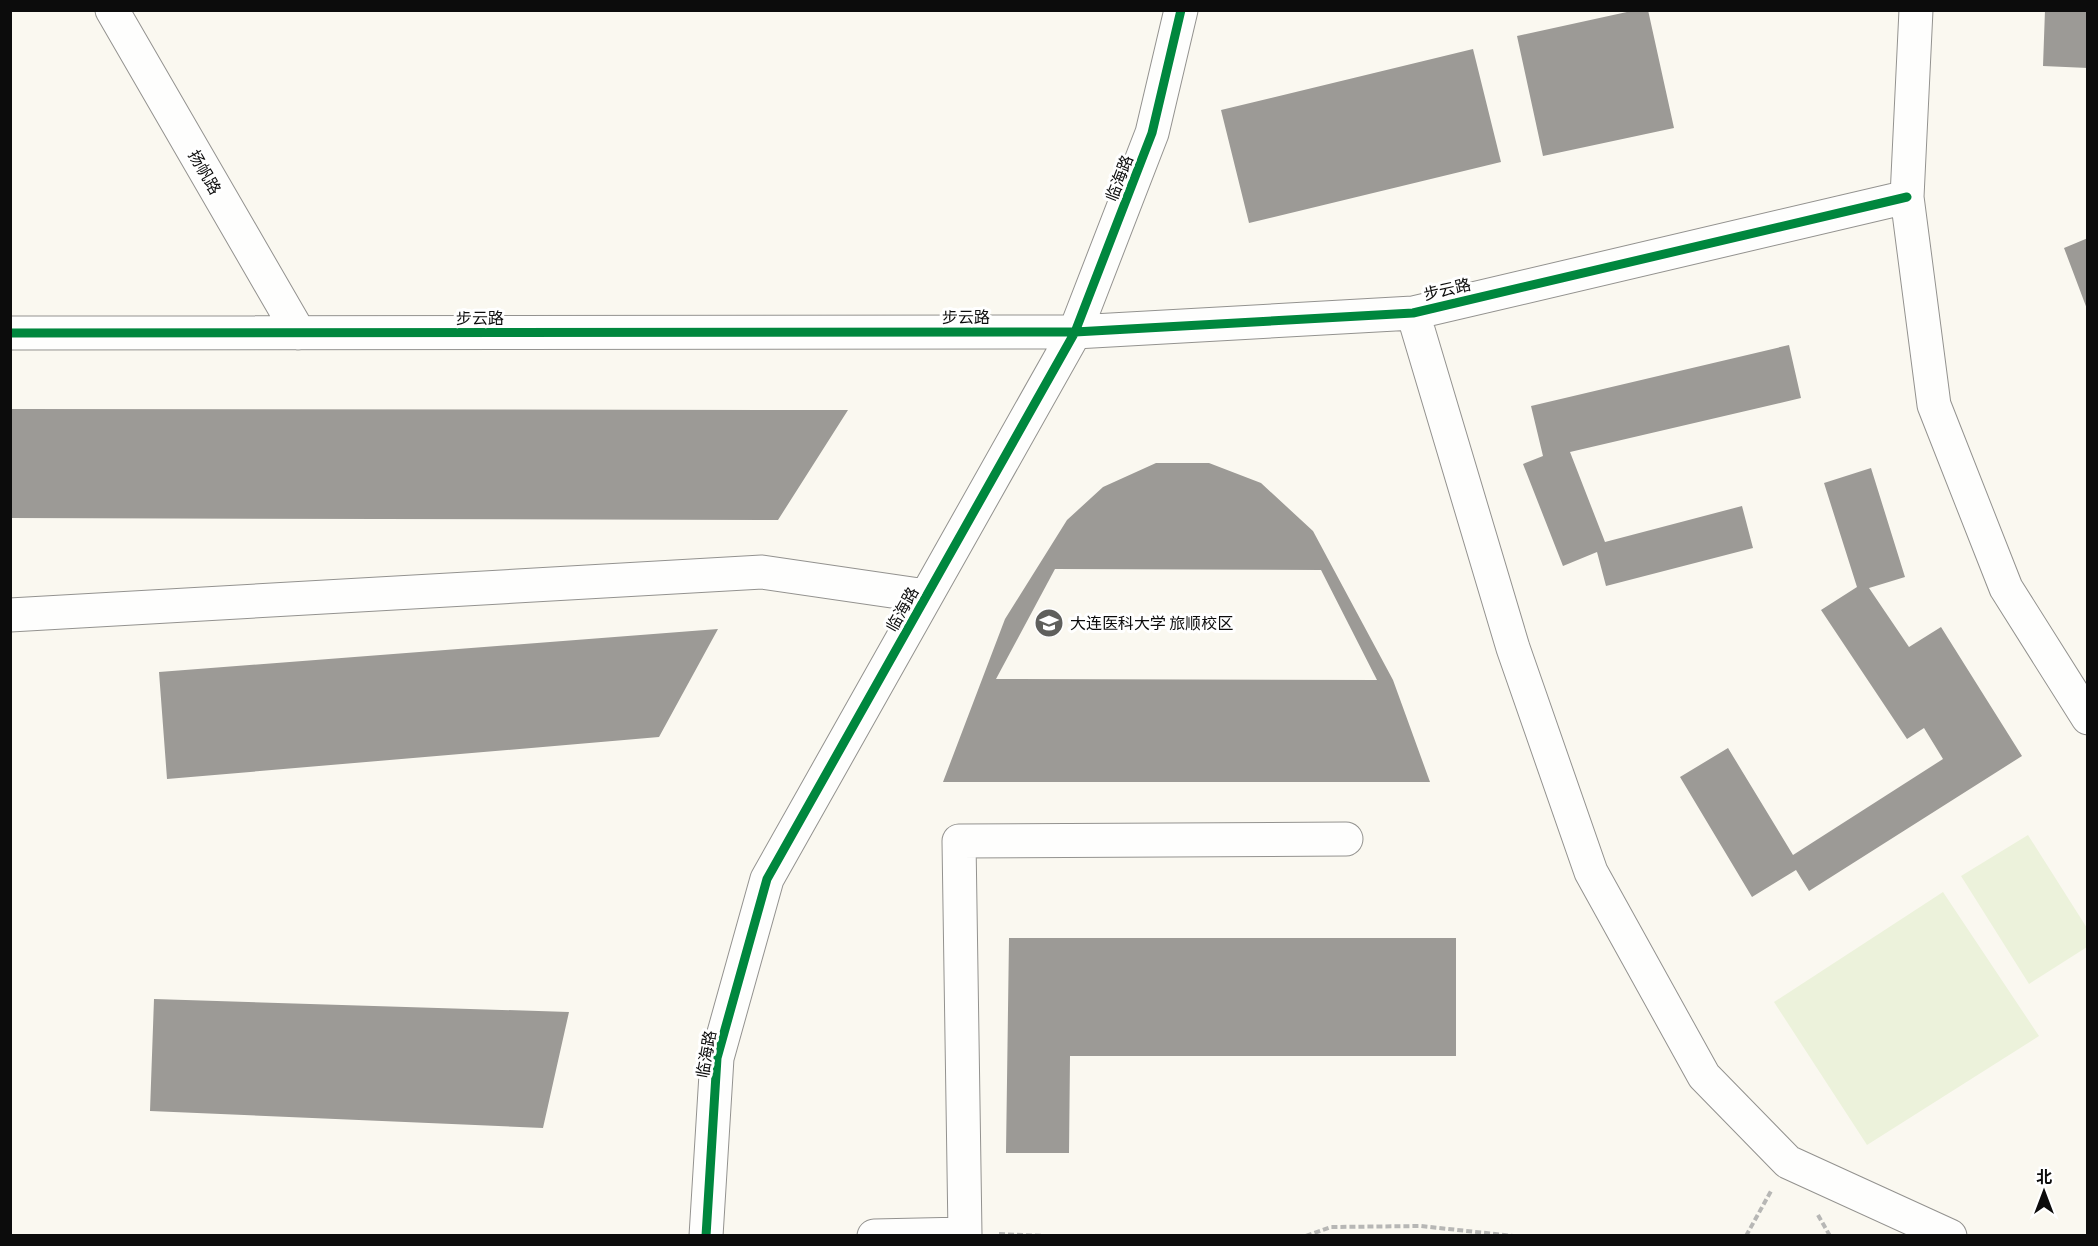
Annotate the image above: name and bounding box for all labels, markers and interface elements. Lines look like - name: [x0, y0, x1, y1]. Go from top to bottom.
- street label: 扬帆路: [183, 145, 228, 198]
- street label: 临海路: [1098, 151, 1138, 204]
- street label: 步云路: [1421, 271, 1473, 305]
- street label: 步云路: [942, 304, 990, 328]
- street label: 步云路: [456, 305, 504, 329]
- street label: 临海路: [879, 582, 923, 635]
- school or university icon: 大连医科大学 旅顺校区: [1033, 607, 1065, 639]
- place label: 大连医科大学 旅顺校区: [1070, 610, 1233, 634]
- street label: 临海路: [689, 1028, 721, 1080]
- north arrow: [2014, 1162, 2074, 1222]
- text: 北: [2036, 1164, 2052, 1188]

